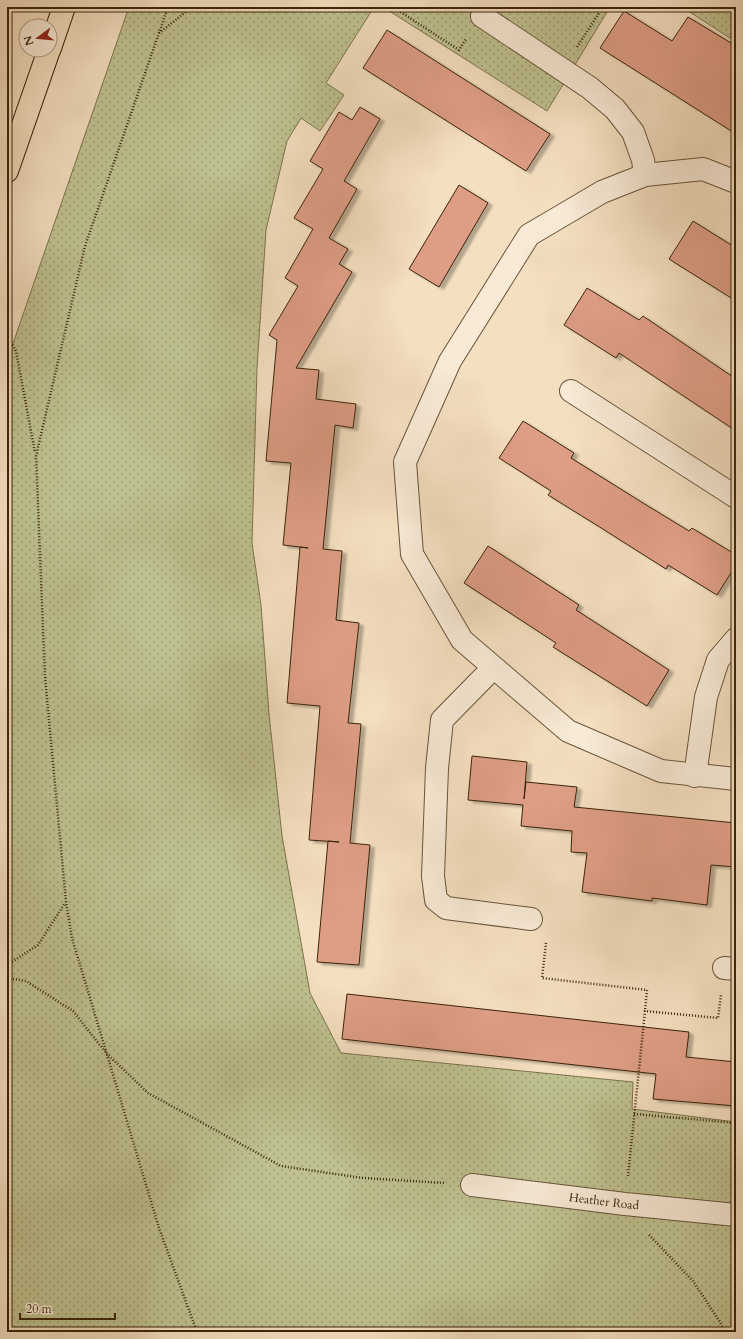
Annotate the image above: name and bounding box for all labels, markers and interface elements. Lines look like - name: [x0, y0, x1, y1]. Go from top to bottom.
- north arrow: [18, 18, 58, 58]
- text: N: [20, 34, 37, 47]
- street label: Heather Road: [568, 1189, 640, 1213]
- scale bar: [20, 1295, 115, 1321]
- text: 20 m: [26, 1301, 53, 1317]

